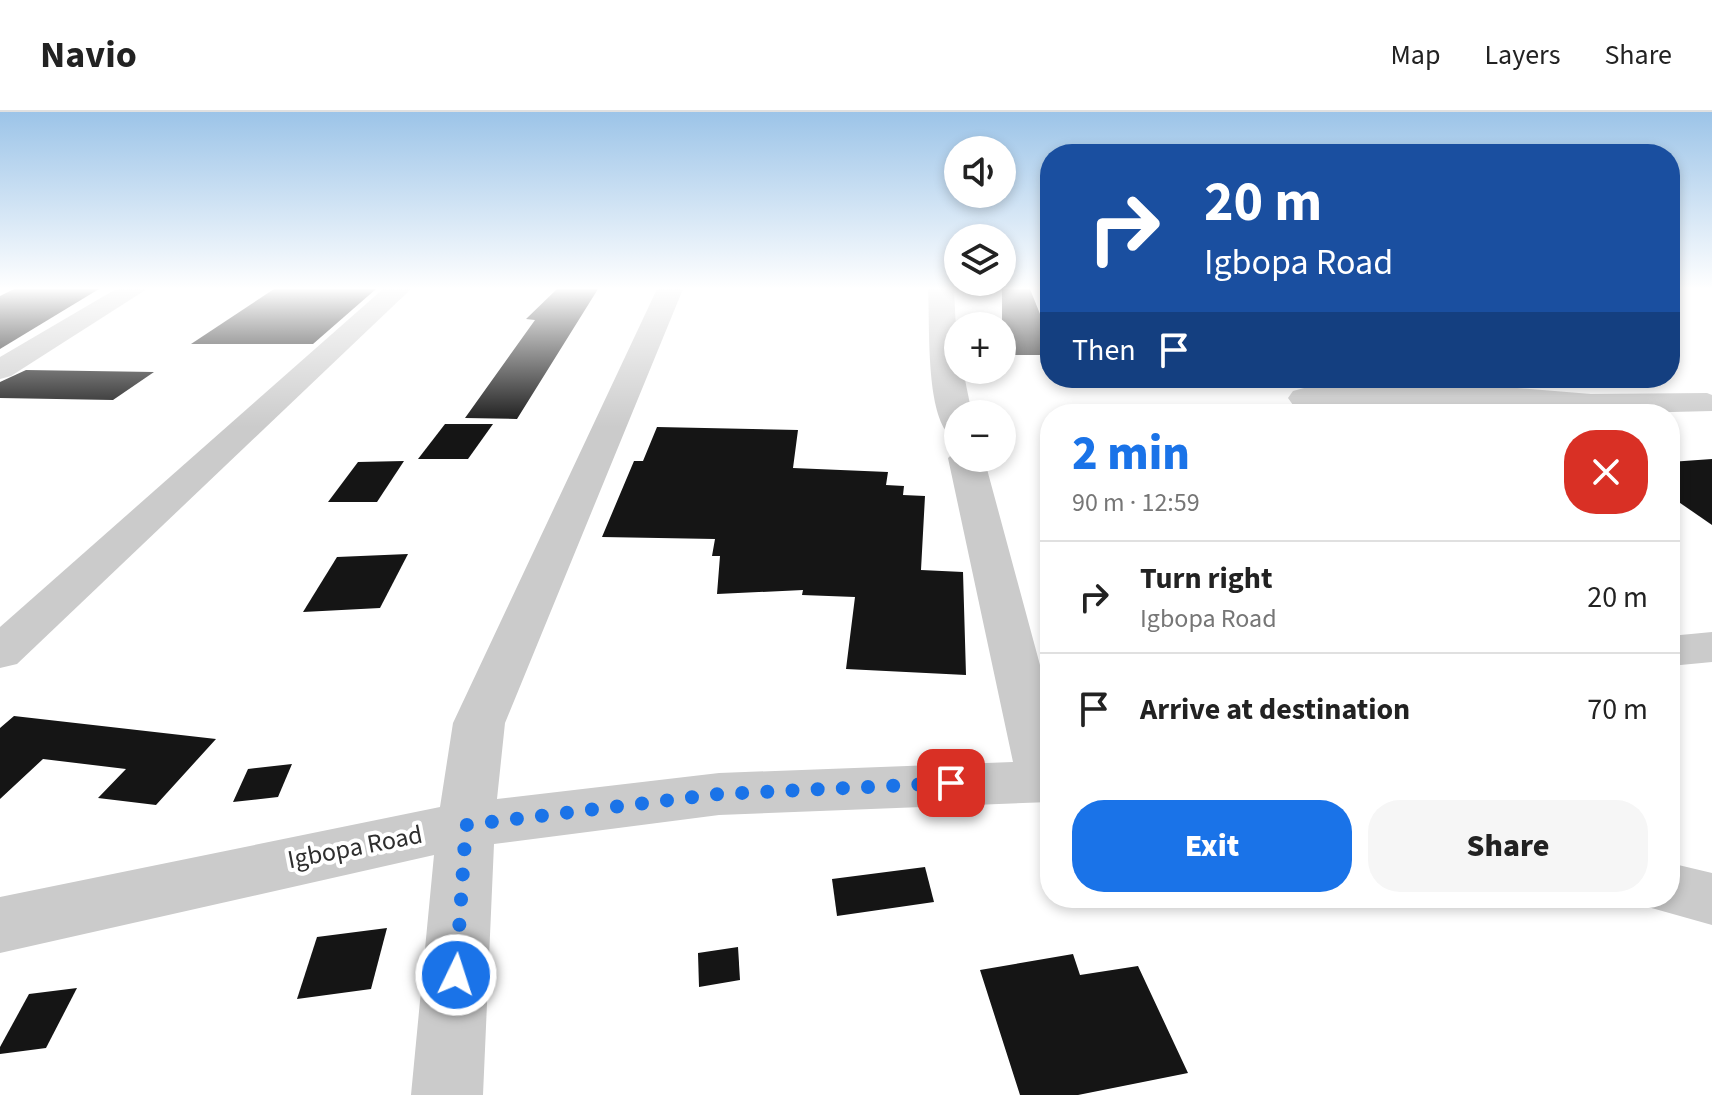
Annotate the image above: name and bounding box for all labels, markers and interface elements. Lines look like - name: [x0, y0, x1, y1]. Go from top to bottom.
- text: Navio: [40, 28, 137, 82]
- text: Map: [1390, 35, 1440, 75]
- text: Layers: [1484, 35, 1560, 75]
- text: Share: [1604, 35, 1672, 75]
- map controls: [944, 136, 1016, 472]
- button: sound: [944, 136, 1016, 208]
- text: 20 m: [1204, 163, 1322, 242]
- icon: right: [1072, 176, 1176, 280]
- button: layers: [944, 224, 1016, 296]
- text: Igbopa Road: [1204, 237, 1393, 288]
- button: +: [944, 312, 1016, 384]
- icon: arrive: [1152, 328, 1196, 372]
- text: Then: [1072, 329, 1136, 372]
- button: −: [944, 400, 1016, 472]
- text: 2 min: [1072, 420, 1190, 488]
- button: close: [1564, 430, 1648, 514]
- text: 90 m · 12:59: [1072, 484, 1200, 521]
- text: Turn right: [1140, 557, 1272, 600]
- icon: right: [1072, 575, 1116, 619]
- text: 20 m: [1587, 576, 1648, 619]
- text: Igbopa Road: [1140, 600, 1277, 637]
- icon: arrive: [1072, 687, 1116, 731]
- text: Arrive at destination: [1140, 688, 1410, 731]
- text: 70 m: [1587, 688, 1648, 731]
- pin: [917, 749, 985, 817]
- icon: arrive: [929, 761, 973, 805]
- button: Exit: [1072, 800, 1352, 892]
- button: Share: [1368, 800, 1648, 892]
- street label: Igbopa Road: [284, 816, 426, 878]
- position arrow: [414, 933, 498, 1017]

